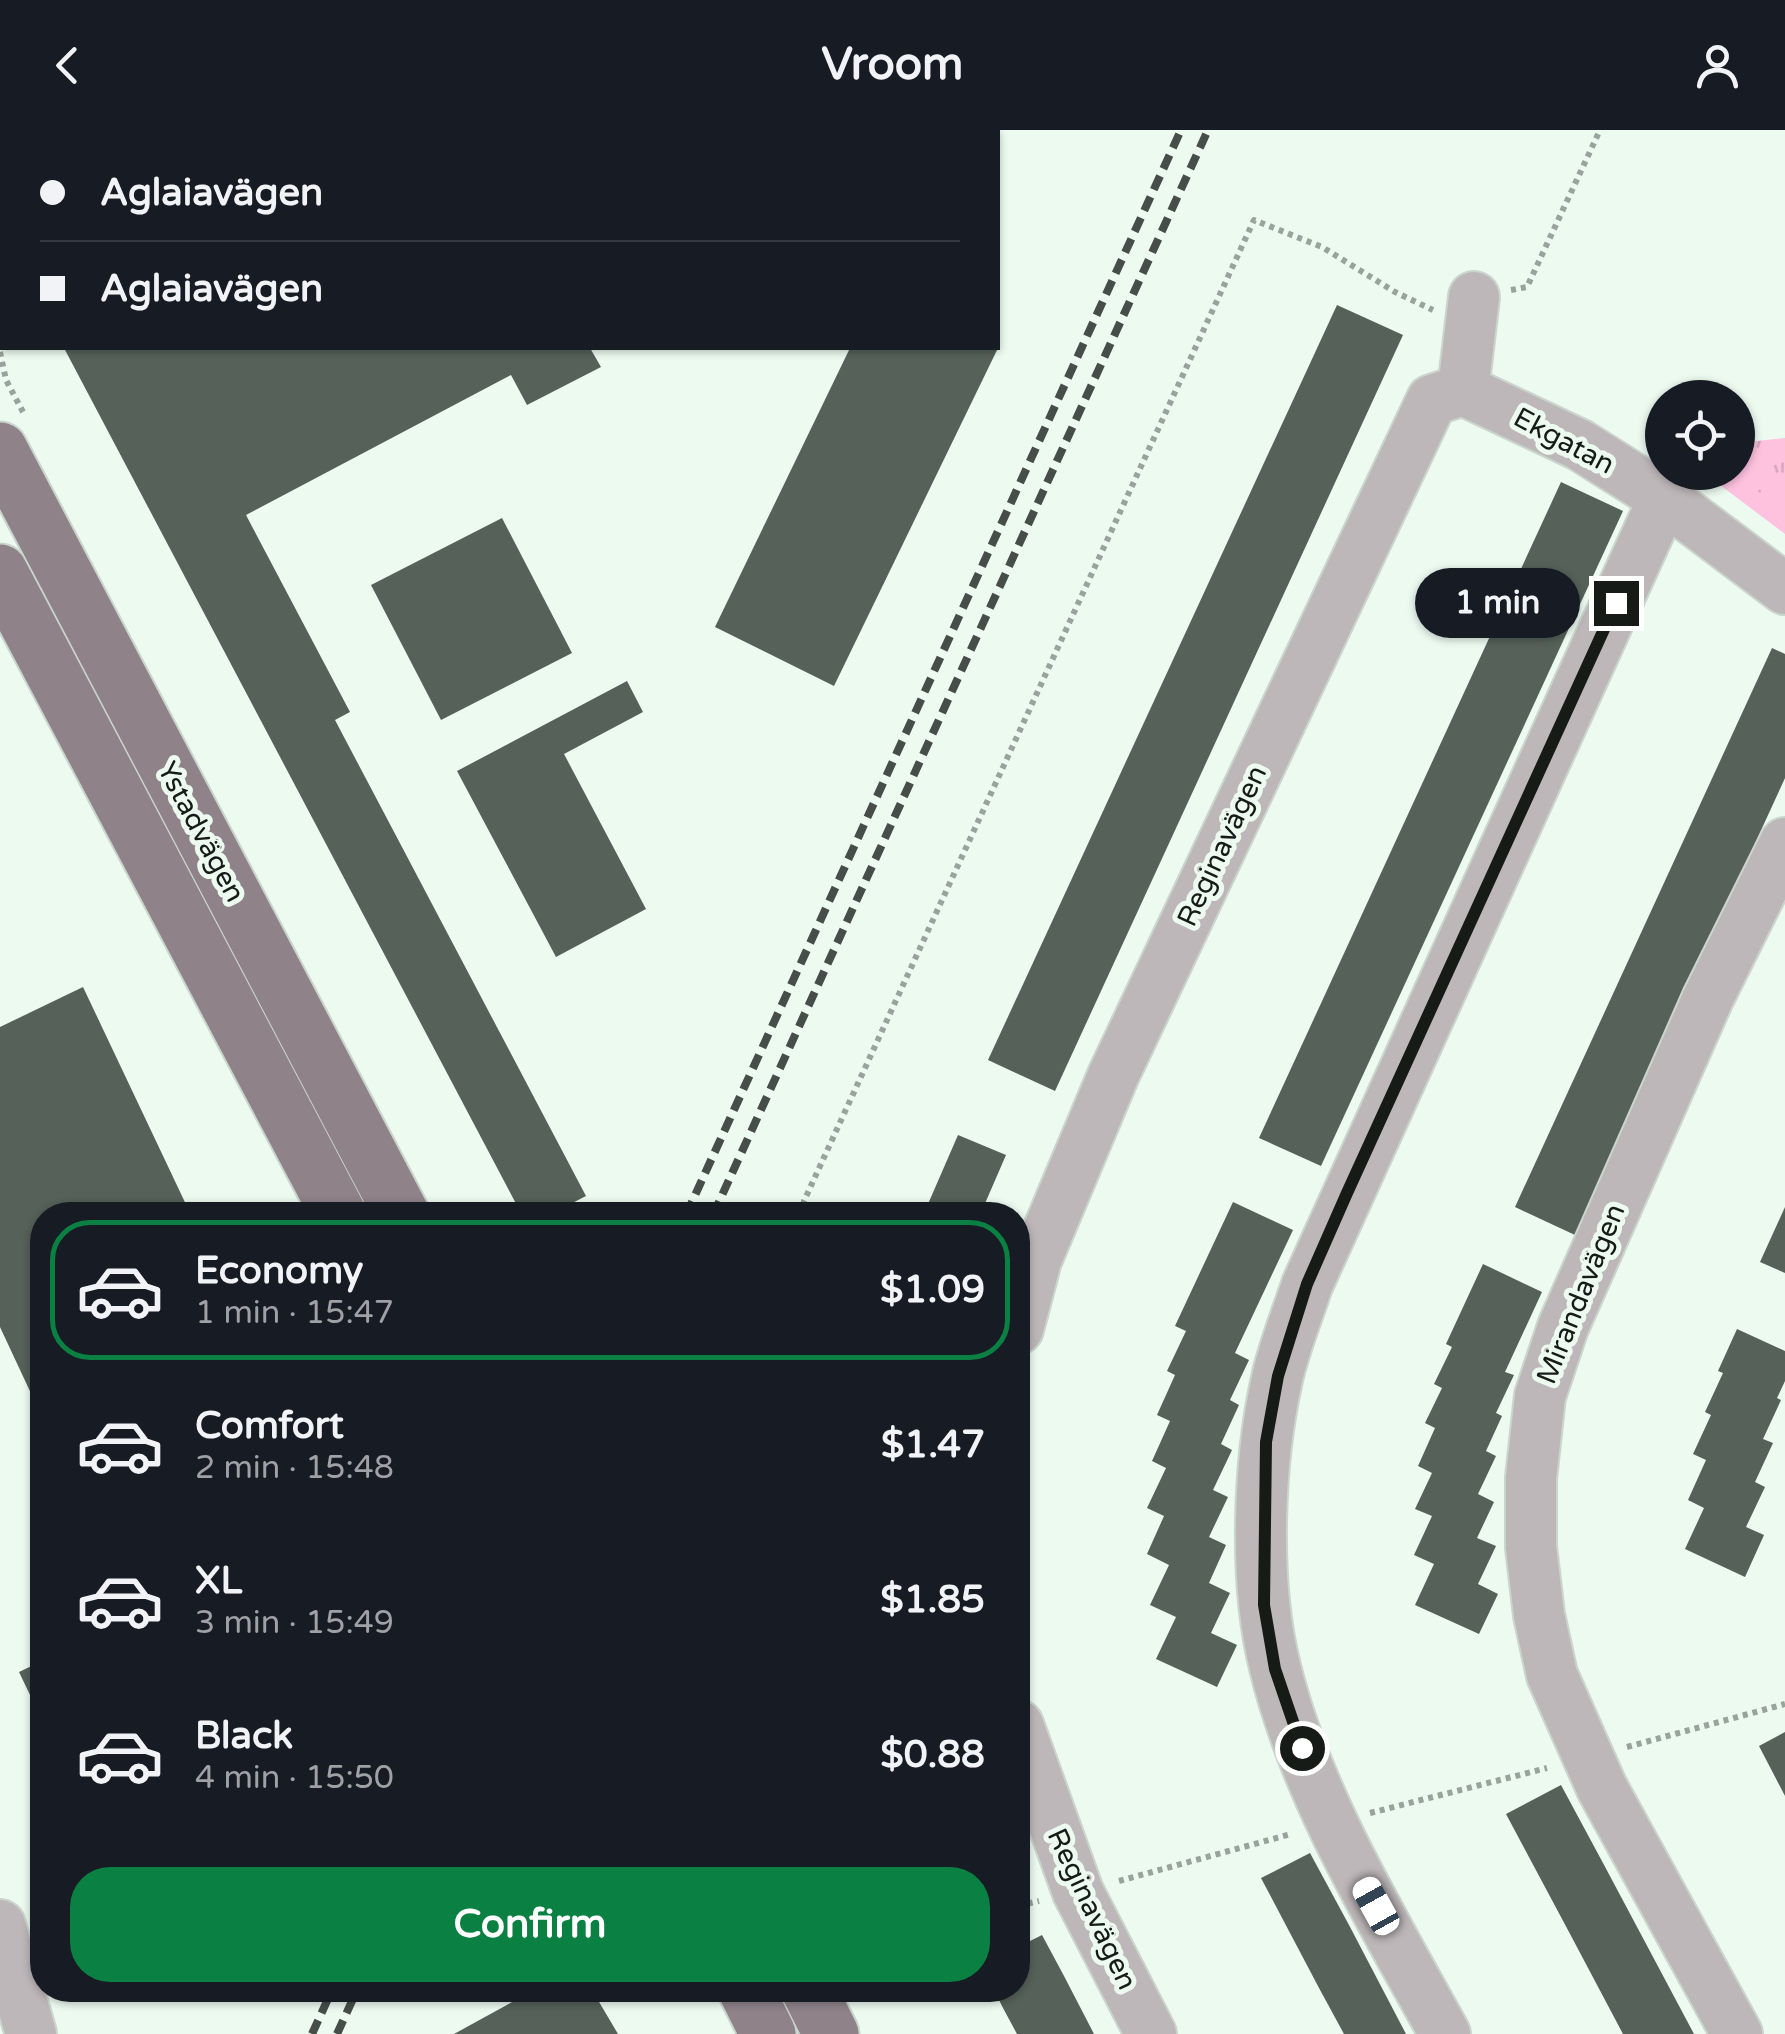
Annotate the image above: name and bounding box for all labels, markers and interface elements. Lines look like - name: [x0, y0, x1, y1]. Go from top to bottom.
- icon: back: [40, 38, 95, 93]
- text: Vroom: [822, 38, 963, 92]
- icon: person: [1690, 38, 1745, 93]
- text: Aglaiavägen: [100, 170, 323, 216]
- text: Aglaiavägen: [100, 266, 323, 312]
- map controls: [1645, 380, 1755, 490]
- button: locate: [1645, 380, 1755, 490]
- street label: Ekgatan: [1508, 400, 1620, 482]
- callout: 1 min: [1416, 568, 1581, 638]
- route end: [1594, 581, 1639, 626]
- text: 1 min: [1455, 584, 1540, 622]
- street label: Ystadvägen: [150, 756, 252, 908]
- street label: Reginavägen: [1170, 760, 1274, 932]
- street label: Mirandavägen: [1529, 1199, 1633, 1389]
- icon: car: [75, 1245, 165, 1335]
- text: Economy: [195, 1248, 363, 1294]
- text: $1.09: [880, 1267, 985, 1313]
- text: 1 min · 15:47: [195, 1294, 394, 1332]
- icon: car: [75, 1400, 165, 1490]
- text: Comfort: [195, 1403, 344, 1449]
- text: $1.47: [881, 1422, 985, 1468]
- text: 2 min · 15:48: [195, 1449, 394, 1487]
- icon: car: [75, 1555, 165, 1645]
- text: XL: [195, 1558, 242, 1604]
- text: $1.85: [880, 1577, 985, 1623]
- text: 3 min · 15:49: [195, 1604, 394, 1642]
- icon: car: [75, 1710, 165, 1800]
- text: Black: [195, 1713, 293, 1759]
- route start: [1280, 1726, 1325, 1771]
- text: $0.88: [880, 1732, 985, 1778]
- text: 4 min · 15:50: [195, 1759, 394, 1797]
- street label: Reginavägen: [1040, 1823, 1144, 1995]
- button: Confirm: [70, 1867, 990, 1982]
- car: [1348, 1872, 1404, 1940]

